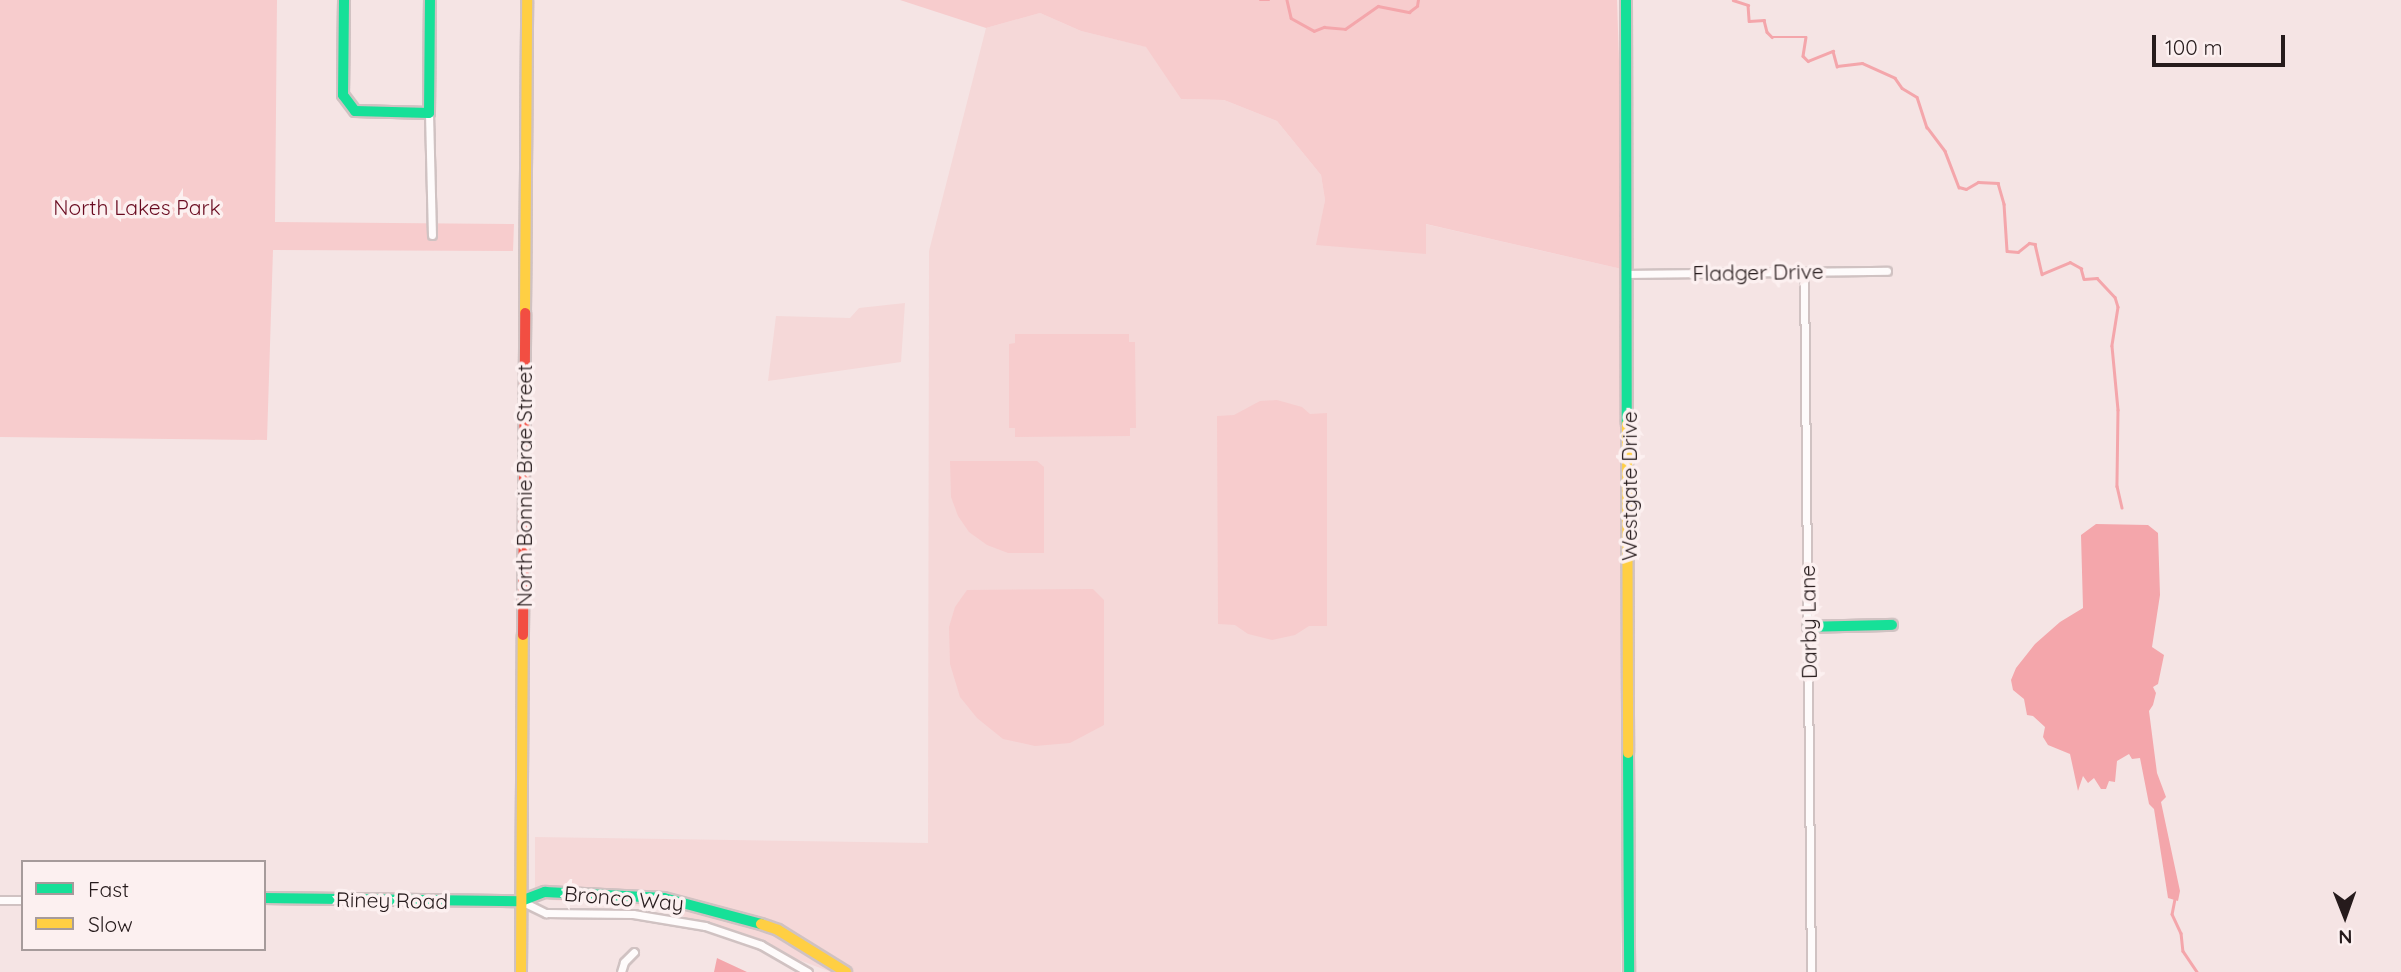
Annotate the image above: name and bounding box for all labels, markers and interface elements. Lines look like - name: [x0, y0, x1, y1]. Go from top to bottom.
- scale bar: [2156, 21, 2289, 65]
- text: 100 m: [2165, 34, 2223, 60]
- park label: North Lakes Park: [53, 194, 221, 220]
- street label: Fladger Drive: [1692, 258, 1824, 286]
- street label: North Bonnie Brae Street: [511, 365, 537, 607]
- street label: Westgate Drive: [1616, 411, 1642, 561]
- street label: Darby Lane: [1794, 565, 1822, 679]
- legend: [21, 860, 266, 951]
- text: Fast: [88, 876, 129, 902]
- street label: Bronco Way: [563, 880, 685, 916]
- north arrow: [2310, 881, 2380, 951]
- street label: Riney Road: [336, 886, 448, 914]
- text: Slow: [88, 911, 133, 937]
- text: N: [2338, 925, 2353, 949]

